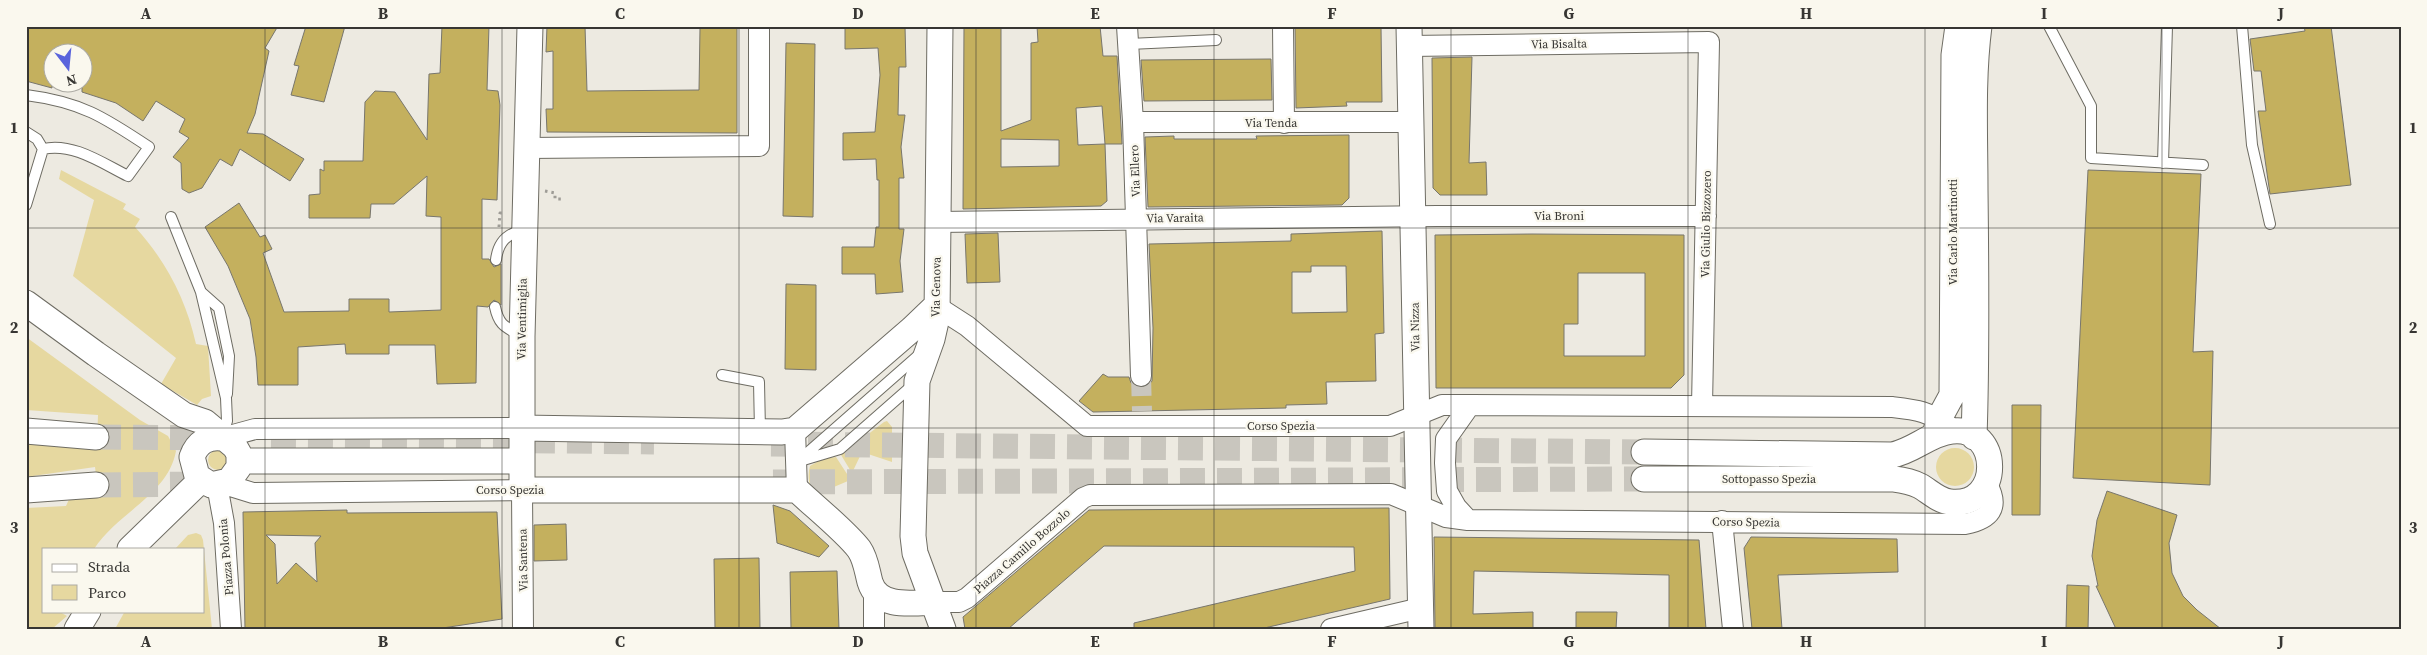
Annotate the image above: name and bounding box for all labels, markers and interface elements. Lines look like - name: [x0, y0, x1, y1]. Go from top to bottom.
- text: A: [141, 2, 152, 24]
- text: B: [378, 2, 389, 24]
- text: C: [615, 2, 625, 24]
- text: D: [852, 2, 864, 24]
- text: E: [1090, 2, 1100, 24]
- text: F: [1327, 2, 1337, 24]
- text: G: [1564, 2, 1575, 24]
- text: H: [1800, 2, 1812, 24]
- text: I: [2041, 2, 2047, 24]
- text: J: [2277, 2, 2284, 24]
- street label: Via Bisalta: [1531, 35, 1588, 52]
- north arrow: [42, 42, 92, 92]
- text: N: [64, 69, 79, 92]
- street label: Via Tenda: [1245, 115, 1298, 131]
- text: 1: [10, 116, 18, 138]
- text: 1: [2409, 116, 2417, 138]
- street label: Via Ellero: [1126, 144, 1144, 197]
- street label: Via Giulio Bizzozero: [1697, 170, 1715, 278]
- street label: Via Carlo Martinotti: [1945, 178, 1961, 285]
- street label: Via Broni: [1534, 208, 1584, 224]
- street label: Via Varaita: [1146, 209, 1205, 227]
- street label: Via Genova: [927, 256, 945, 317]
- street label: Via Ventimiglia: [513, 277, 531, 360]
- street label: Via Nizza: [1407, 301, 1423, 352]
- text: 2: [10, 316, 19, 338]
- text: 2: [2409, 316, 2418, 338]
- street label: Corso Spezia: [1247, 418, 1316, 434]
- street label: Sottopasso Spezia: [1722, 471, 1817, 487]
- street label: Corso Spezia: [476, 482, 545, 498]
- street label: Piazza Camillo Bozzolo: [970, 504, 1074, 597]
- street label: Corso Spezia: [1712, 513, 1781, 531]
- text: 3: [10, 516, 19, 538]
- text: 3: [2409, 516, 2418, 538]
- street label: Piazza Polonia: [215, 517, 237, 596]
- street label: Via Santena: [514, 527, 532, 592]
- legend: [42, 548, 205, 612]
- text: Strada: [88, 556, 131, 577]
- text: Parco: [88, 582, 126, 603]
- text: A: [141, 630, 152, 652]
- text: B: [378, 630, 389, 652]
- text: C: [615, 630, 625, 652]
- text: D: [852, 630, 864, 652]
- text: E: [1090, 630, 1100, 652]
- text: F: [1327, 630, 1337, 652]
- text: G: [1564, 630, 1575, 652]
- text: H: [1800, 630, 1812, 652]
- text: I: [2041, 630, 2047, 652]
- text: J: [2277, 630, 2284, 652]

